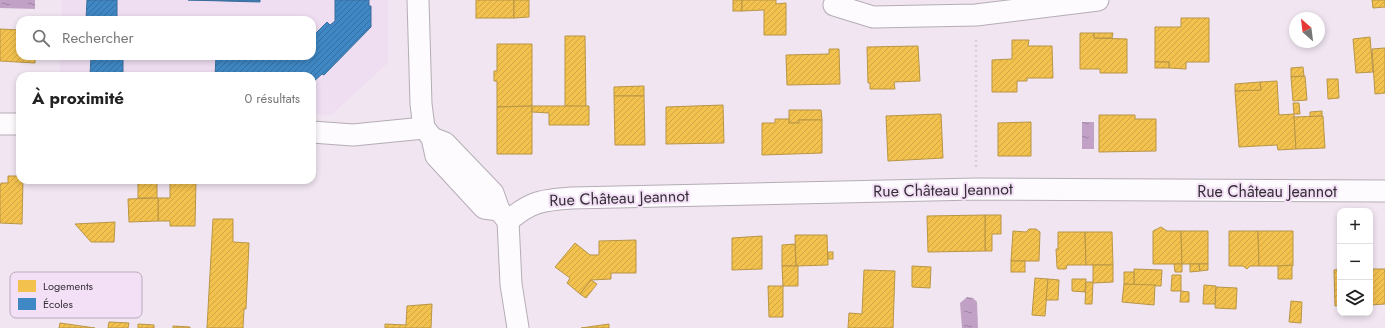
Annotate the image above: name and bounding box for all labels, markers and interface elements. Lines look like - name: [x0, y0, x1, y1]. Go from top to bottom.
- north arrow: [1289, 12, 1325, 48]
- search box: [16, 16, 316, 60]
- icon: search: [30, 27, 52, 49]
- text: Rechercher: [62, 27, 134, 49]
- text: À proximité: [32, 86, 124, 110]
- text: 0 résultats: [245, 89, 300, 108]
- street label: Rue Château Jeannot: [873, 177, 1013, 203]
- street label: Rue Château Jeannot: [1197, 180, 1337, 203]
- street label: Rue Château Jeannot: [549, 184, 689, 212]
- map controls: [1337, 208, 1373, 316]
- button: +: [1337, 208, 1373, 244]
- button: −: [1337, 244, 1373, 280]
- legend: [10, 272, 142, 318]
- text: Logements: [43, 278, 94, 294]
- button: layers: [1337, 280, 1373, 316]
- text: Écoles: [43, 296, 74, 312]

